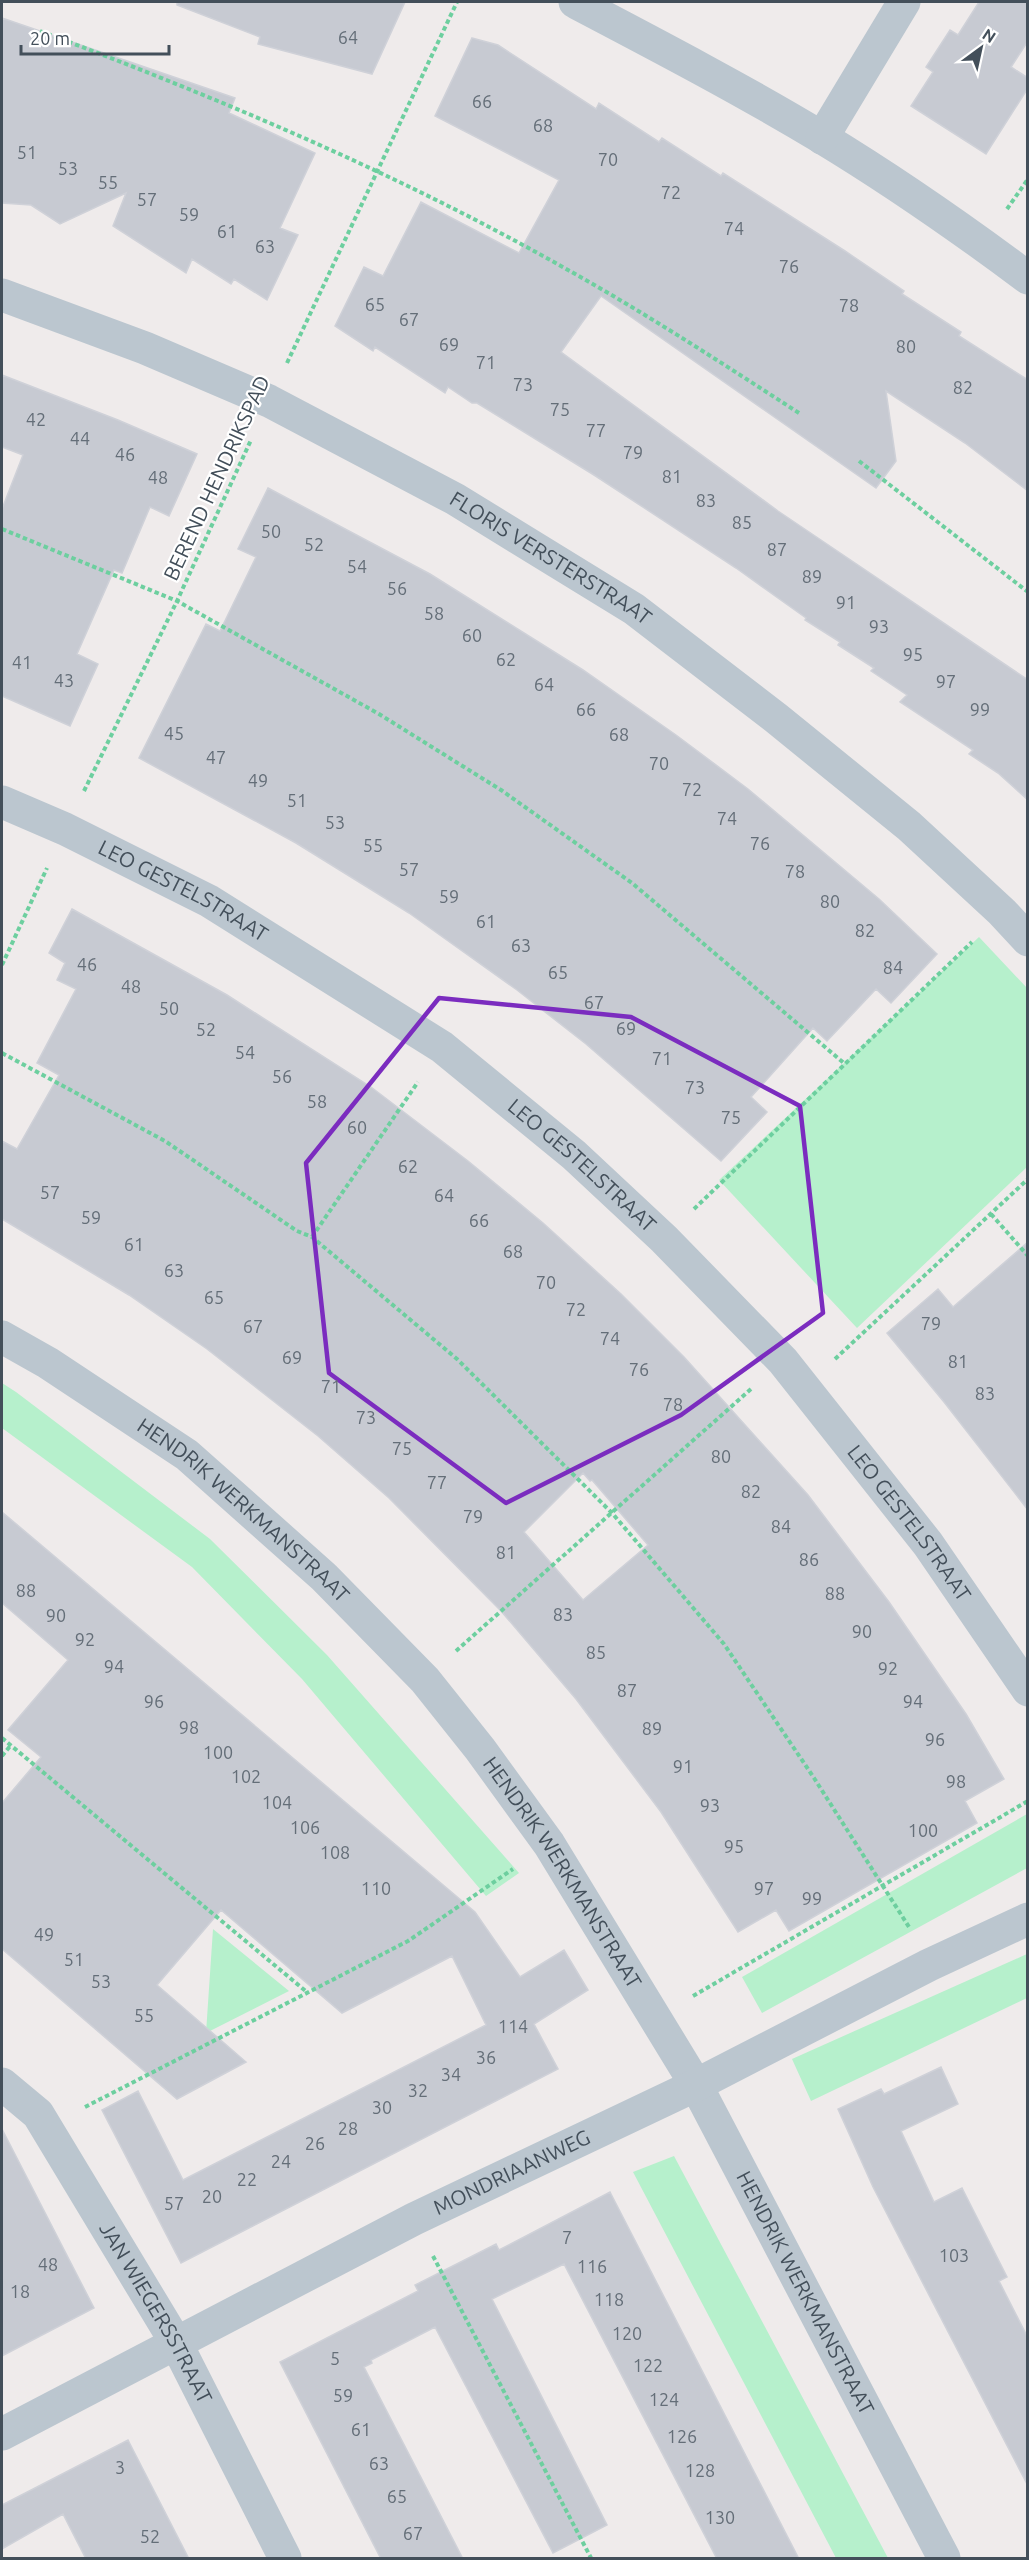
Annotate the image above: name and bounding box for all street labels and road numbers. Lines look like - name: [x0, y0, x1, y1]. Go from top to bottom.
- street label: BEREND HENDRIKSPAD: [158, 371, 274, 584]
- street label: FLORIS VERSTERSTRAAT: [446, 486, 657, 629]
- street label: LEO GESTELSTRAAT: [95, 835, 273, 946]
- street label: LEO GESTELSTRAAT: [504, 1093, 662, 1237]
- street label: HENDRIK WERKMANSTRAAT: [133, 1413, 355, 1607]
- street label: LEO GESTELSTRAAT: [843, 1440, 977, 1605]
- street label: HENDRIK WERKMANSTRAAT: [479, 1752, 647, 1992]
- street label: MONDRIAANWEG: [429, 2124, 594, 2219]
- street label: HENDRIK WERKMANSTRAAT: [732, 2167, 880, 2418]
- street label: JAN WIEGERSSTRAAT: [95, 2218, 218, 2407]

